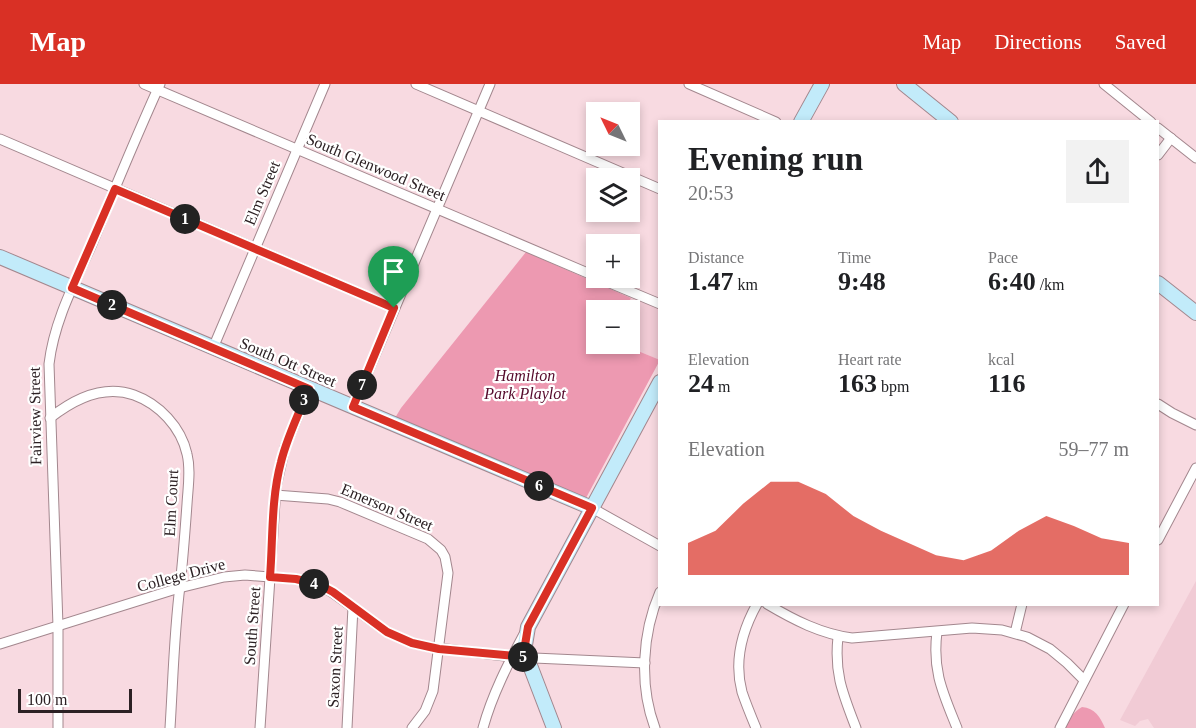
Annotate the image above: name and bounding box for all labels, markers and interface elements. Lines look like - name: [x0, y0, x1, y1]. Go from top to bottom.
- text: Map: [30, 26, 86, 57]
- text: Map: [923, 30, 961, 54]
- text: Directions: [994, 30, 1082, 54]
- text: Saved: [1115, 30, 1166, 54]
- north arrow: [586, 102, 640, 156]
- map controls: [586, 102, 640, 354]
- street label: South Glenwood Street: [304, 130, 449, 204]
- button: share: [1066, 140, 1129, 203]
- text: Evening run: [688, 141, 863, 177]
- street label: Elm Street: [241, 158, 283, 228]
- button: layers: [586, 168, 640, 222]
- text: 20:53: [688, 182, 734, 204]
- pin: 1: [170, 204, 200, 234]
- text: 1: [181, 210, 189, 227]
- button: +: [586, 234, 640, 288]
- pin: [368, 246, 419, 308]
- text: Distance: [688, 249, 744, 266]
- text: Time: [838, 249, 871, 266]
- text: Pace: [988, 249, 1018, 266]
- icon: arrive: [377, 255, 410, 288]
- text: 1.47: [688, 267, 734, 296]
- text: 9:48: [838, 267, 886, 296]
- text: 6:40: [988, 267, 1036, 296]
- text: km: [734, 276, 758, 293]
- text: /km: [1036, 276, 1065, 293]
- pin: 2: [97, 290, 127, 320]
- text: 2: [108, 296, 116, 313]
- button: −: [586, 300, 640, 354]
- street label: South Ott Street: [237, 334, 339, 390]
- text: Elevation: [688, 351, 749, 368]
- text: Heart rate: [838, 351, 902, 368]
- text: kcal: [988, 351, 1015, 368]
- street label: Fairview Street: [26, 366, 44, 465]
- park label: Hamilton Park Playlot: [483, 367, 566, 403]
- text: 24: [688, 369, 714, 398]
- text: 163: [838, 369, 877, 398]
- text: 116: [988, 369, 1026, 398]
- pin: 7: [347, 370, 377, 400]
- text: 7: [358, 376, 366, 393]
- text: m: [714, 378, 730, 395]
- text: bpm: [877, 378, 909, 395]
- pin: 3: [289, 385, 319, 415]
- text: 3: [300, 391, 308, 408]
- text: Elevation: [688, 438, 765, 460]
- text: 59–77 m: [1058, 438, 1129, 460]
- street label: Elm Court: [161, 468, 181, 537]
- pin: 6: [524, 471, 554, 501]
- text: 6: [535, 477, 543, 494]
- street label: Emerson Street: [338, 480, 436, 534]
- street label: College Drive: [135, 555, 227, 596]
- pin: 4: [299, 569, 329, 599]
- text: 4: [310, 575, 318, 592]
- street label: South Street: [241, 586, 263, 666]
- street label: Saxon Street: [324, 625, 346, 708]
- pin: 5: [508, 642, 538, 672]
- text: 5: [519, 648, 527, 665]
- scale bar: [18, 686, 132, 714]
- text: 100 m: [27, 691, 67, 708]

